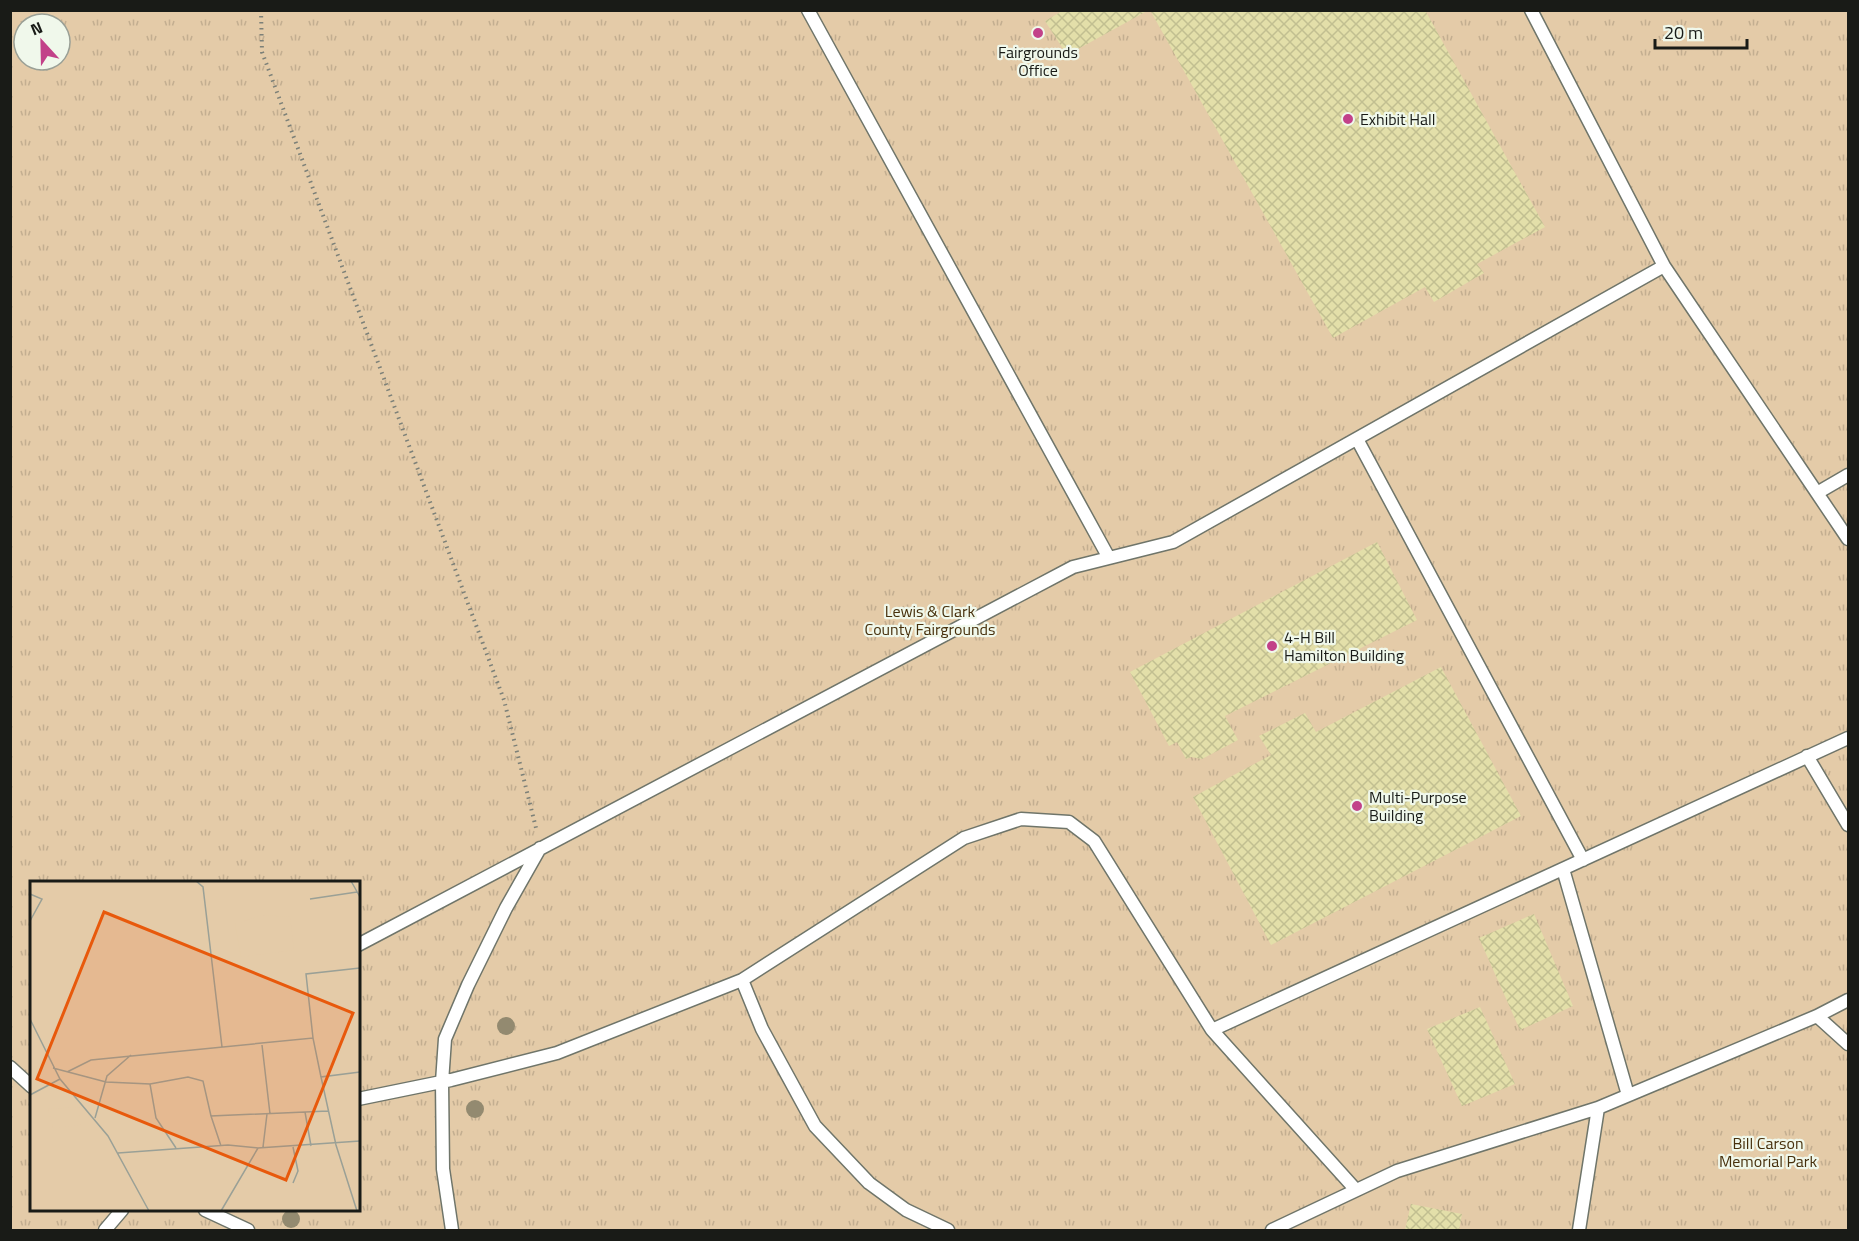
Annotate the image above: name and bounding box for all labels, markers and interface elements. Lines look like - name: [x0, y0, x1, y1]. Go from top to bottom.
- north arrow: [12, 12, 72, 72]
- scale bar: [1655, 12, 1746, 50]
- text: N: [27, 15, 46, 41]
- text: 20 m: [1664, 19, 1703, 46]
- marker: Fairgrounds Office: [1031, 26, 1045, 40]
- place label: Fairgrounds Office: [998, 40, 1078, 82]
- place label: Exhibit Hall: [1360, 107, 1435, 131]
- marker: Exhibit Hall: [1341, 112, 1355, 126]
- park label: Lewis & Clark County Fairgrounds: [865, 599, 995, 641]
- place label: 4-H Bill Hamilton Building: [1284, 625, 1404, 667]
- marker: 4-H Bill Hamilton Building: [1265, 639, 1279, 653]
- place label: Multi-Purpose Building: [1369, 785, 1467, 827]
- marker: Multi-Purpose Building: [1350, 799, 1364, 813]
- inset map: [30, 881, 360, 1211]
- park label: Bill Carson Memorial Park: [1719, 1131, 1817, 1173]

